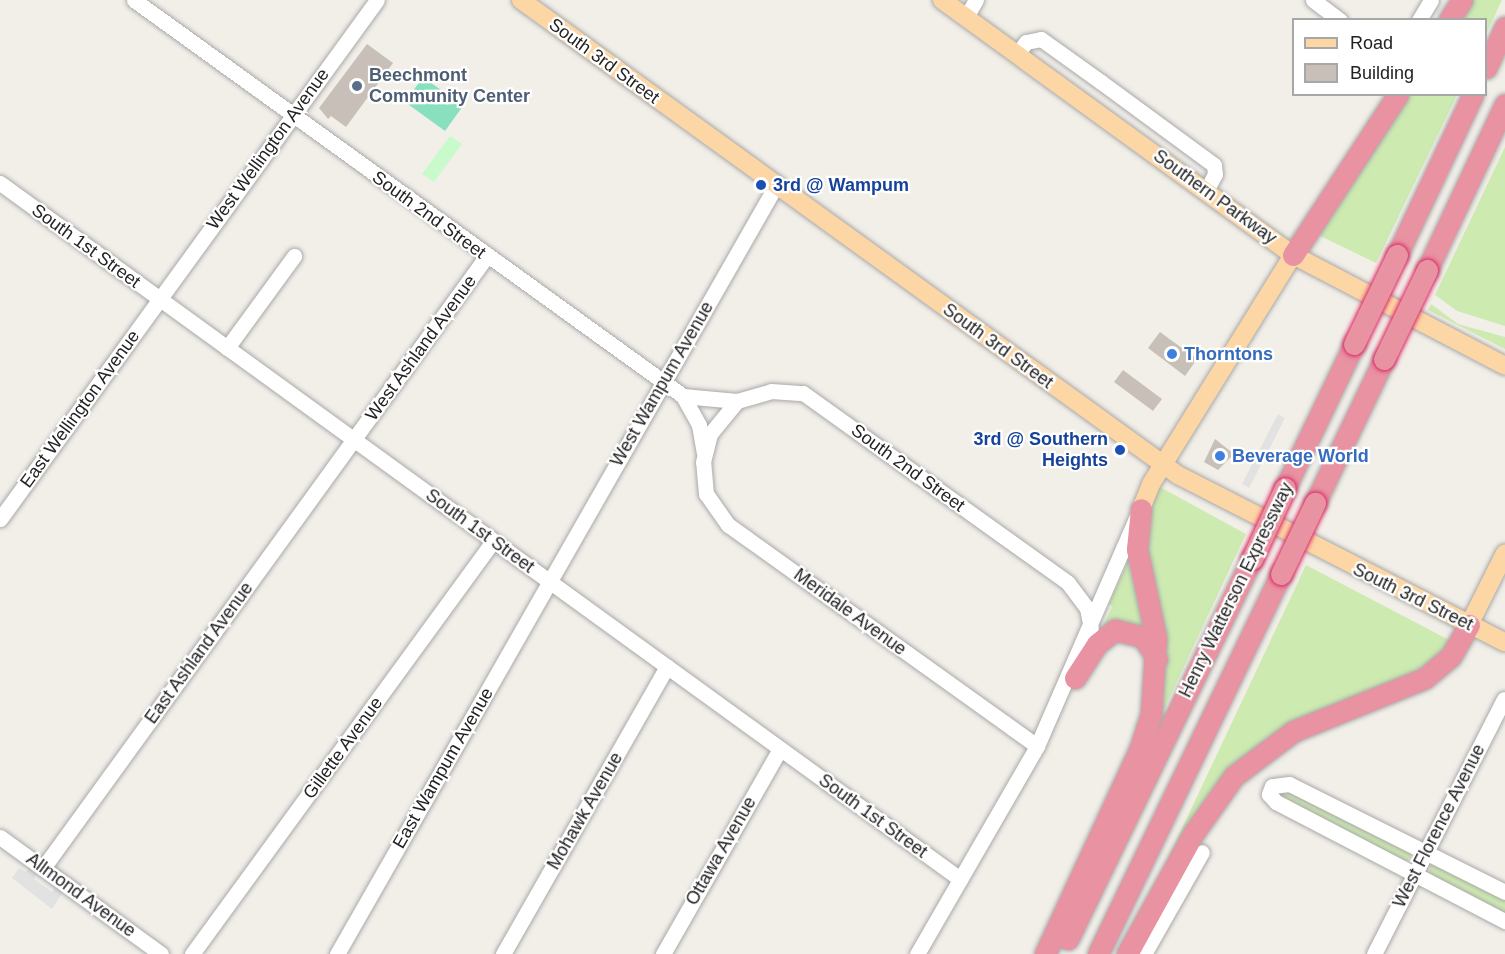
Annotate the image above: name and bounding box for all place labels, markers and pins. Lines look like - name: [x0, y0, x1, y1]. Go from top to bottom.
- place label: Beechmont Community Center: [369, 65, 530, 107]
- marker: Beechmont Community Center: [350, 79, 364, 93]
- place label: 3rd @ Wampum: [773, 174, 909, 196]
- marker: 3rd @ Wampum: [754, 178, 768, 192]
- place label: Thorntons: [1184, 343, 1273, 365]
- marker: Thorntons: [1165, 347, 1179, 361]
- place label: 3rd @ Southern Heights: [973, 429, 1108, 472]
- marker: 3rd @ Southern Heights: [1113, 443, 1127, 457]
- place label: Beverage World: [1232, 445, 1369, 467]
- marker: Beverage World: [1213, 449, 1227, 463]

